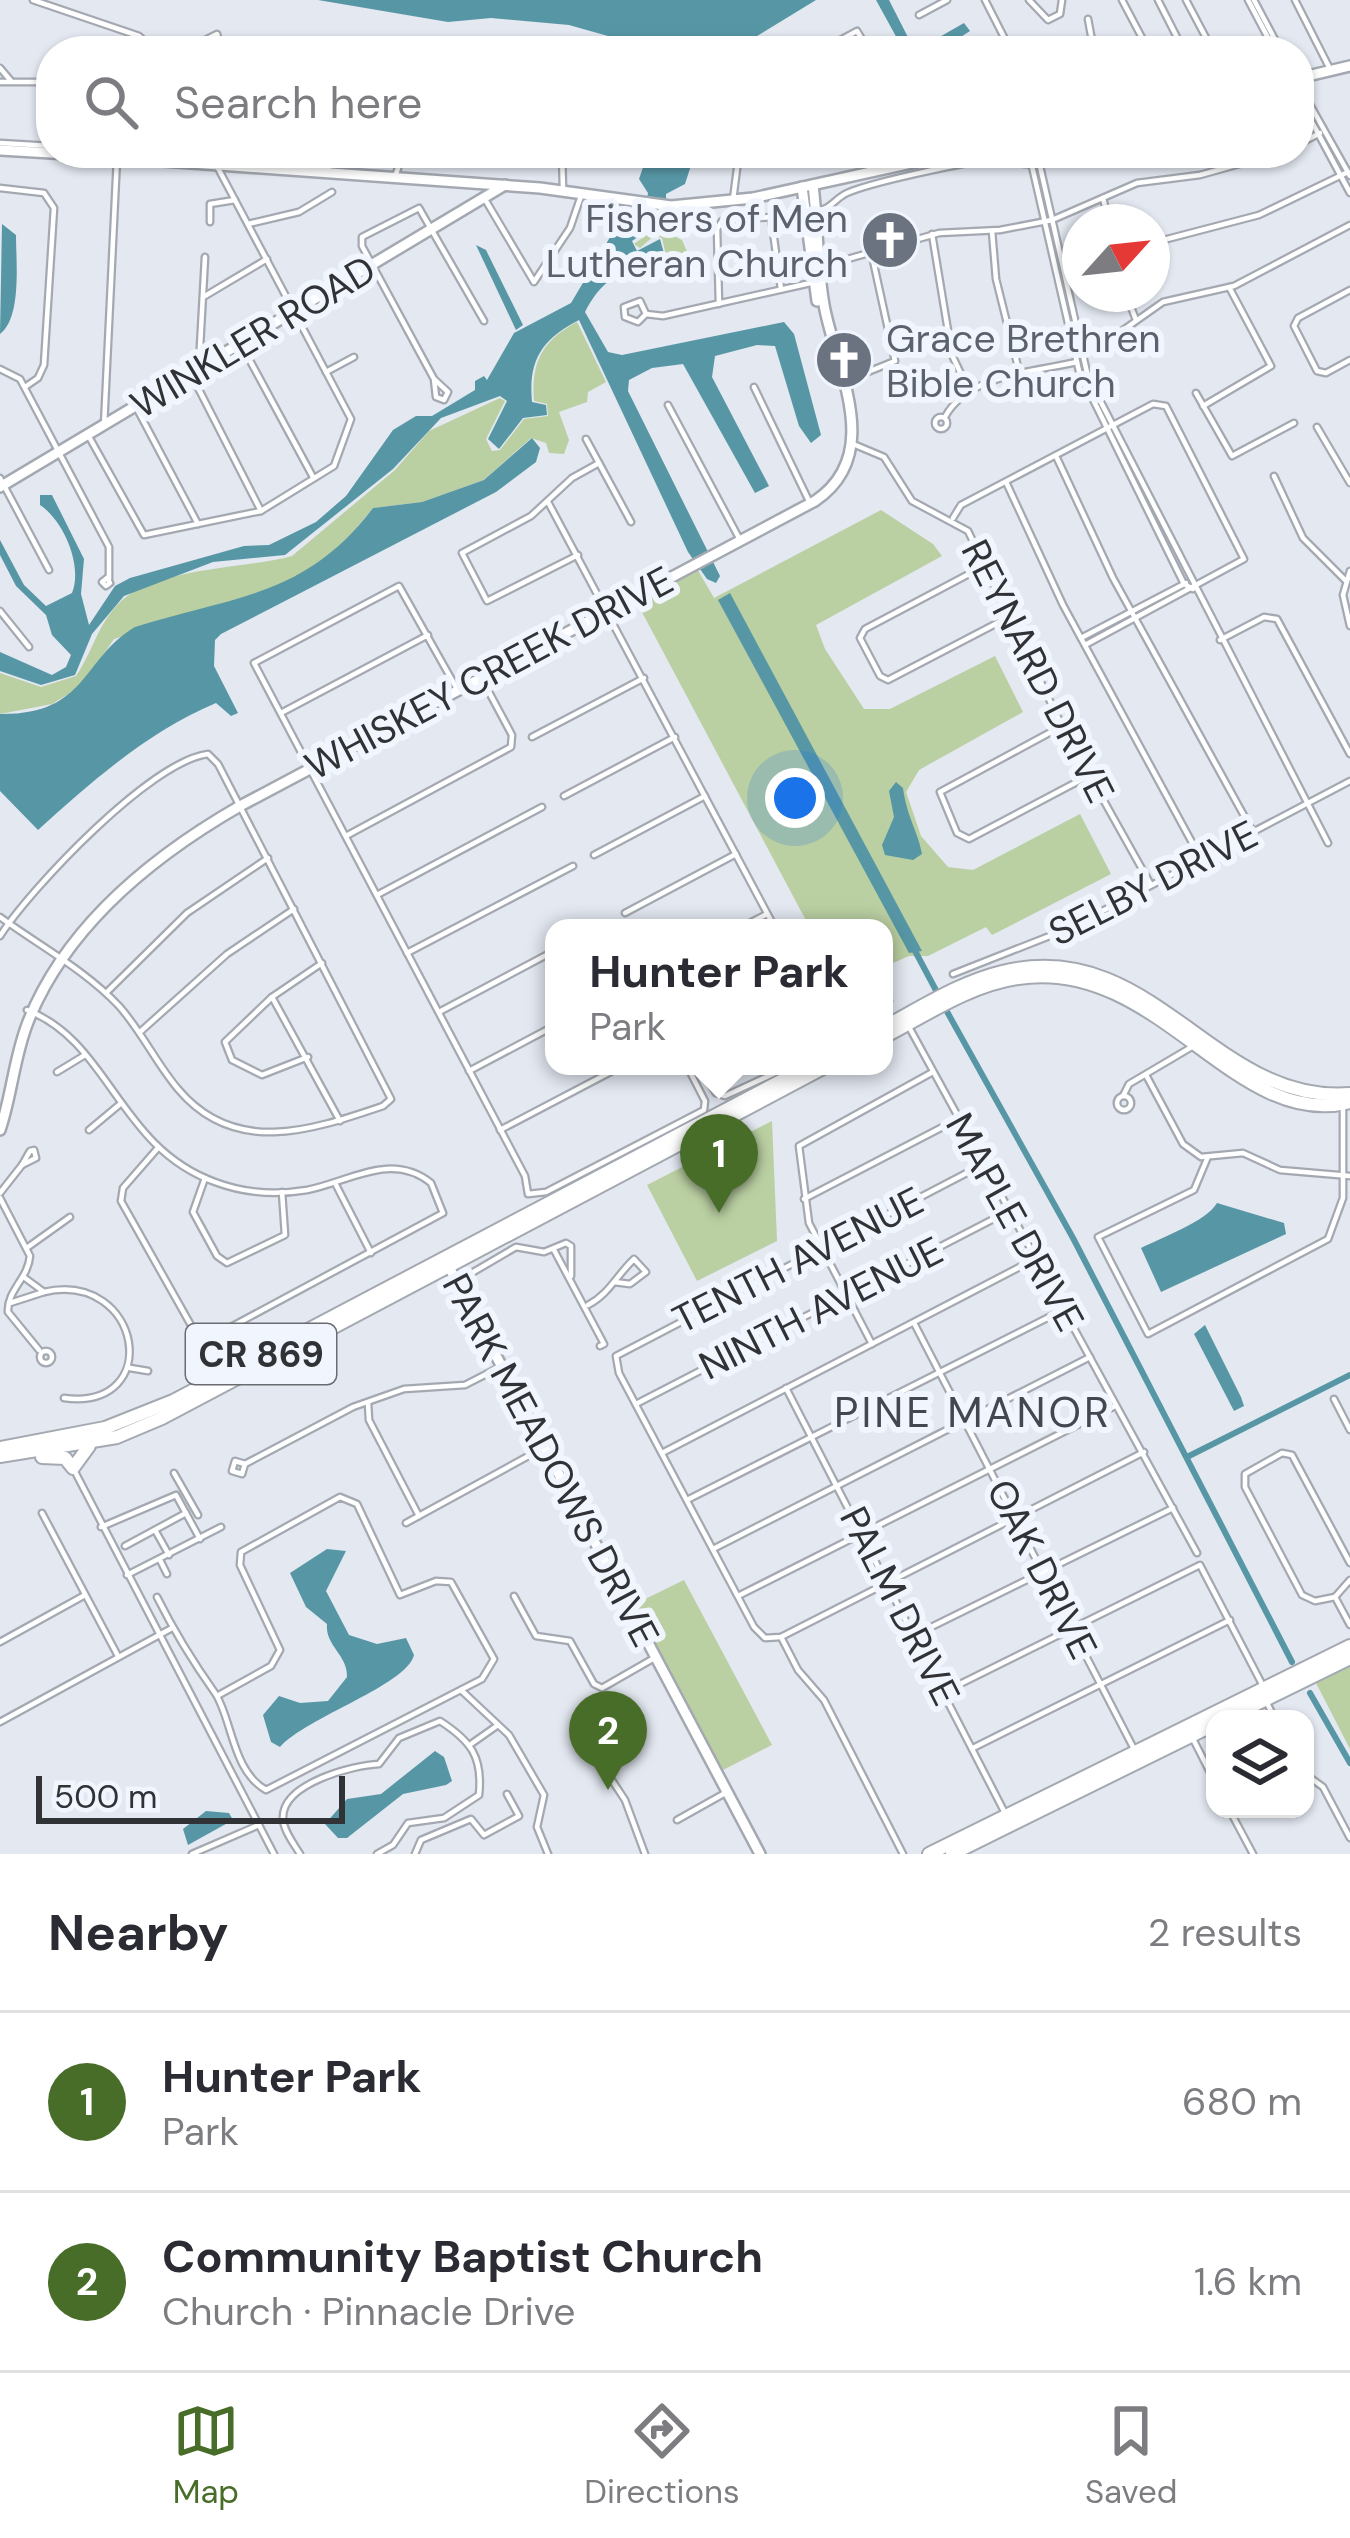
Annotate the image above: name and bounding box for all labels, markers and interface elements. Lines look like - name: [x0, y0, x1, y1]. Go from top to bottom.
- search box: [36, 36, 1314, 168]
- icon: search: [78, 69, 144, 135]
- text: Search here: [174, 73, 422, 132]
- place label: Fishers of Men Lutheran Church: [546, 193, 848, 289]
- north arrow: [1062, 204, 1170, 312]
- church icon: Fishers of Men Lutheran Church: [859, 209, 921, 271]
- street label: WINKLER ROAD: [121, 244, 385, 430]
- place label: Grace Brethren Bible Church: [886, 313, 1161, 409]
- church icon: Grace Brethren Bible Church: [813, 329, 875, 391]
- street label: REYNARD DRIVE: [950, 531, 1126, 811]
- street label: WHISKEY CREEK DRIVE: [296, 554, 682, 792]
- your location: [765, 768, 825, 828]
- street label: SELBY DRIVE: [1040, 809, 1266, 957]
- popup: [545, 919, 893, 1075]
- text: Hunter Park: [589, 942, 849, 1001]
- text: Park: [589, 1001, 666, 1052]
- street label: MAPLE DRIVE: [934, 1104, 1096, 1340]
- pin: 1: [680, 1114, 758, 1213]
- street label: TENTH AVENUE: [664, 1175, 932, 1345]
- street label: NINTH AVENUE: [691, 1225, 951, 1391]
- street label: PARK MEADOWS DRIVE: [431, 1265, 671, 1655]
- road number: CR 869: [186, 1324, 336, 1384]
- district label: PINE MANOR: [834, 1385, 1112, 1440]
- street label: OAK DRIVE: [975, 1471, 1109, 1667]
- street label: PALM DRIVE: [828, 1498, 972, 1714]
- pin: 2: [569, 1691, 647, 1790]
- map controls: [1206, 1710, 1314, 1818]
- button: layers: [1206, 1710, 1314, 1818]
- scale bar: [36, 1770, 345, 1823]
- text: 500 m: [54, 1775, 157, 1818]
- text: Nearby: [48, 1899, 229, 1966]
- text: 2 results: [1148, 1907, 1302, 1958]
- text: Hunter Park: [162, 2047, 422, 2106]
- text: 1: [80, 2076, 94, 2127]
- text: 680 m: [1182, 2076, 1302, 2127]
- text: Park: [162, 2106, 239, 2157]
- text: Community Baptist Church: [162, 2227, 763, 2286]
- text: 2: [76, 2256, 98, 2307]
- text: 1.6 km: [1194, 2256, 1302, 2307]
- text: Church · Pinnacle Drive: [162, 2286, 575, 2337]
- tab: Map: [173, 2398, 239, 2513]
- tab: Directions: [584, 2398, 740, 2513]
- tab: Saved: [1085, 2398, 1177, 2513]

